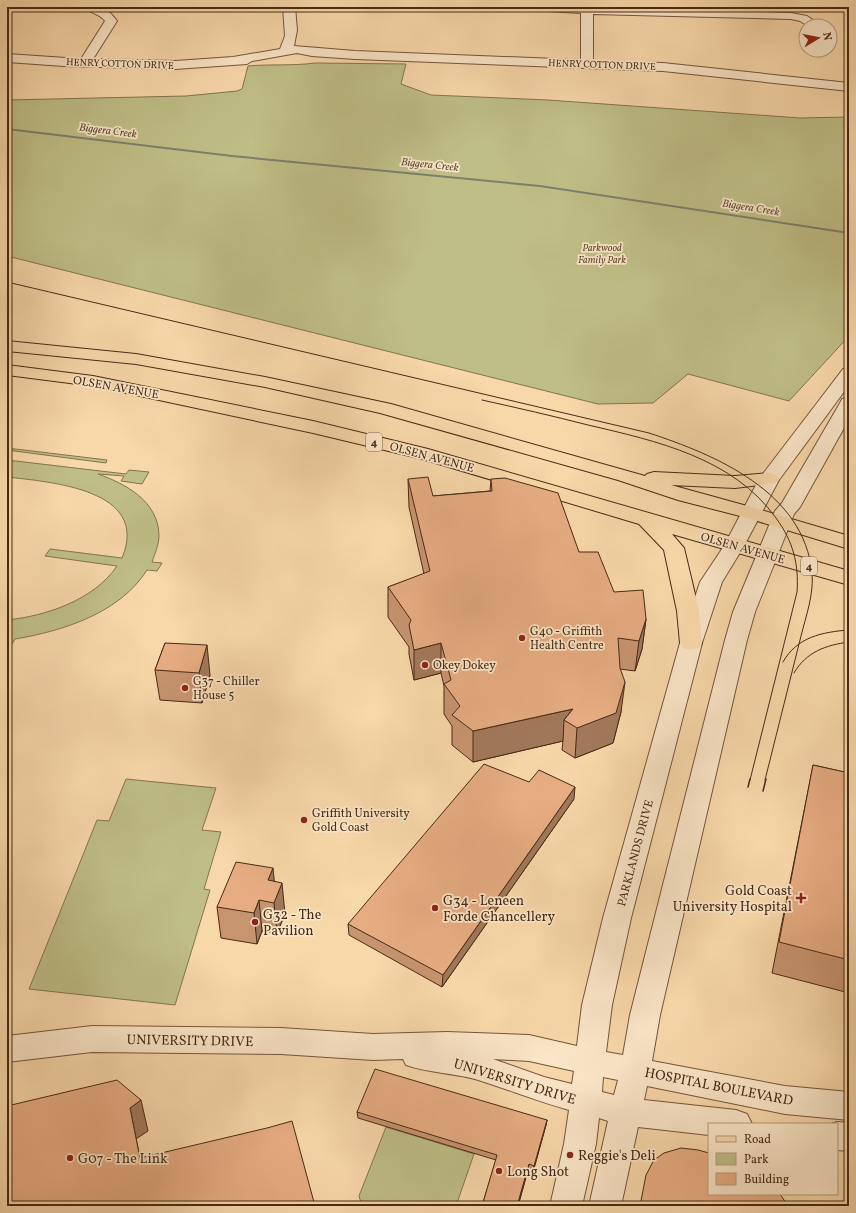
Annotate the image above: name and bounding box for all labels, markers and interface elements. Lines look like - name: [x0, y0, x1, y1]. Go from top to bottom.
- north arrow: [798, 18, 838, 58]
- text: N: [818, 31, 834, 42]
- street label: HENRY COTTON DRIVE: [66, 55, 174, 73]
- street label: HENRY COTTON DRIVE: [548, 56, 656, 74]
- water label: Biggera Creek: [78, 121, 138, 142]
- water label: Biggera Creek: [400, 155, 459, 176]
- water label: Biggera Creek: [721, 197, 781, 220]
- park label: Parkwood Family Park: [578, 241, 626, 267]
- street label: OLSEN AVENUE: [72, 373, 160, 403]
- road number: 4: [366, 433, 382, 451]
- street label: OLSEN AVENUE: [388, 439, 476, 477]
- street label: OLSEN AVENUE: [699, 529, 787, 569]
- road number: 4: [801, 557, 817, 575]
- place label: G40 - Griffith Health Centre: [530, 624, 604, 654]
- marker: G40 - Griffith Health Centre: [517, 633, 527, 643]
- place label: Okey Dokey: [433, 658, 496, 674]
- marker: Okey Dokey: [420, 660, 430, 670]
- place label: G37 - Chiller House 5: [193, 674, 260, 704]
- marker: G37 - Chiller House 5: [180, 683, 190, 693]
- street label: PARKLANDS DRIVE: [614, 798, 658, 908]
- place label: Griffith University Gold Coast: [312, 806, 410, 836]
- marker: Griffith University Gold Coast: [299, 815, 309, 825]
- place label: Gold Coast University Hospital: [673, 882, 792, 917]
- place label: G34 - Leneen Forde Chancellery: [443, 892, 555, 927]
- marker: Gold Coast University Hospital: [795, 892, 807, 904]
- marker: G34 - Leneen Forde Chancellery: [430, 903, 440, 913]
- place label: G32 - The Pavilion: [263, 906, 322, 941]
- marker: G32 - The Pavilion: [250, 917, 260, 927]
- street label: UNIVERSITY DRIVE: [126, 1031, 254, 1052]
- street label: UNIVERSITY DRIVE: [451, 1055, 578, 1110]
- street label: HOSPITAL BOULEVARD: [643, 1064, 794, 1111]
- legend: [708, 1123, 838, 1195]
- text: Road: [744, 1132, 771, 1148]
- place label: Reggie's Deli: [578, 1147, 656, 1166]
- place label: G07 - The Link: [78, 1150, 168, 1169]
- marker: Reggie's Deli: [565, 1150, 575, 1160]
- text: Park: [744, 1152, 769, 1168]
- marker: G07 - The Link: [65, 1153, 75, 1163]
- place label: Long Shot: [507, 1163, 569, 1182]
- marker: Long Shot: [494, 1166, 504, 1176]
- text: Building: [744, 1172, 789, 1188]

